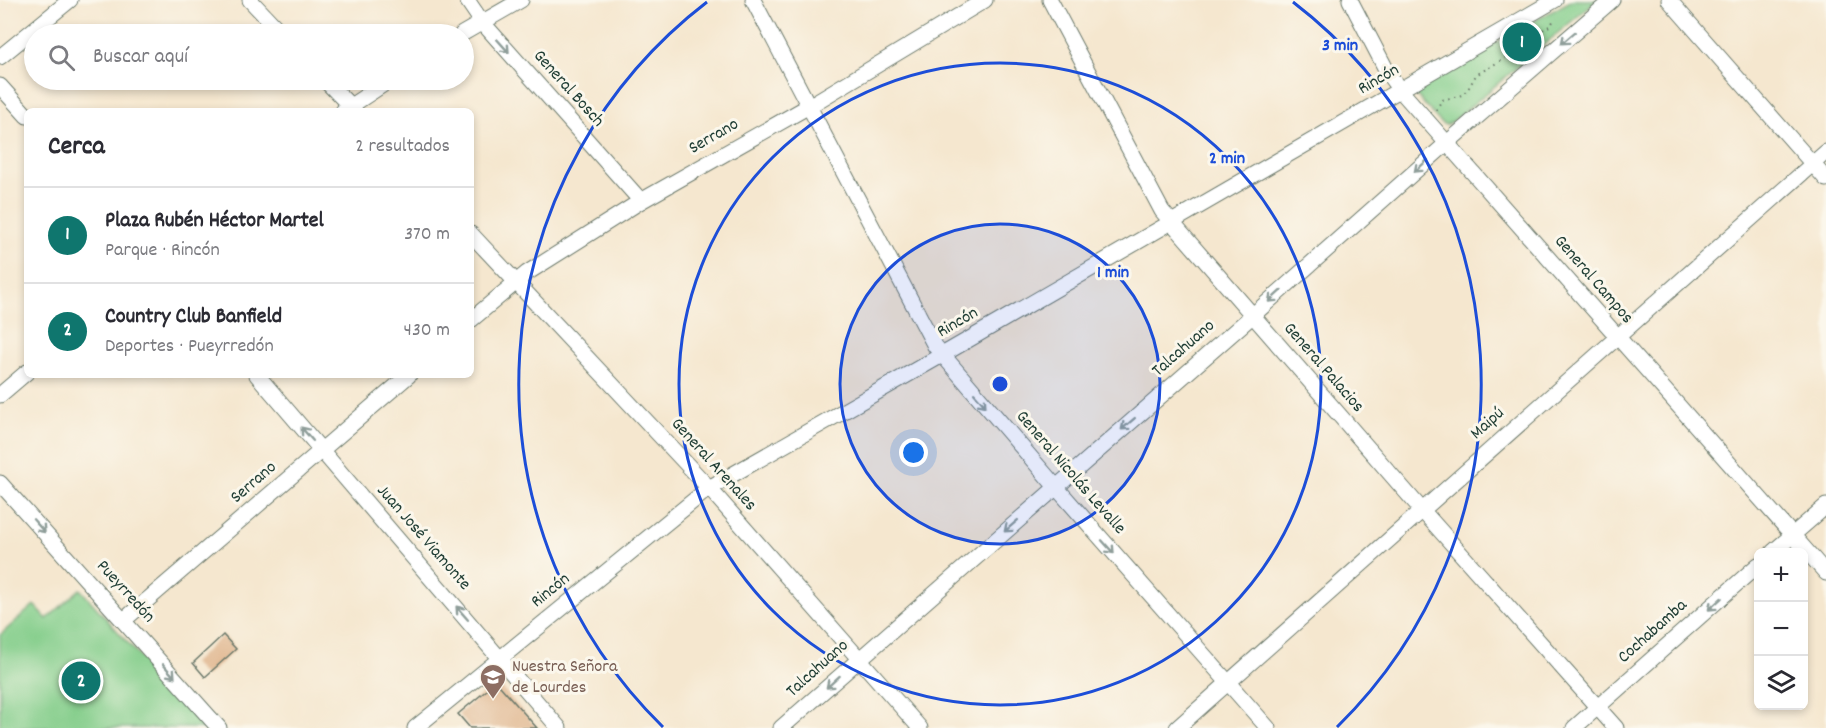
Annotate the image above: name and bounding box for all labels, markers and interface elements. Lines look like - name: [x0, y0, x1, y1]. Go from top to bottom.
- pin: 1: [1502, 20, 1541, 64]
- search box: [24, 24, 474, 90]
- one-way arrow: [1561, 31, 1576, 45]
- text: 3 min: [1322, 34, 1358, 59]
- one-way arrow: [496, 38, 510, 53]
- icon: search: [45, 41, 78, 74]
- text: Buscar aquí: [93, 42, 188, 73]
- street label: General Bosch: [526, 45, 610, 133]
- street label: Rincón: [1354, 58, 1404, 102]
- street label: Serrano: [684, 113, 744, 161]
- text: Cerca: [48, 129, 105, 166]
- text: 2 resultados: [355, 133, 450, 161]
- text: 2 min: [1209, 147, 1245, 172]
- one-way arrow: [1414, 159, 1429, 173]
- text: Plaza Rubén Héctor Martel: [105, 206, 324, 237]
- text: 1: [65, 221, 70, 249]
- text: 370 m: [404, 221, 450, 249]
- street label: General Campos: [1547, 230, 1639, 330]
- text: Parque · Rincón: [105, 237, 220, 265]
- text: 1 min: [1097, 261, 1129, 286]
- one-way arrow: [1268, 289, 1283, 303]
- street label: Rincón: [933, 301, 983, 345]
- text: Country Club Banfield: [105, 302, 282, 333]
- street label: Talcahuano: [1147, 315, 1221, 383]
- text: 2: [63, 317, 72, 345]
- text: 430 m: [404, 317, 450, 345]
- street label: General Palacios: [1277, 317, 1369, 419]
- text: Deportes · Pueyrredón: [105, 333, 274, 361]
- centre of rings: [990, 374, 1010, 394]
- one-way arrow: [973, 392, 987, 407]
- street label: Maipú: [1465, 402, 1511, 446]
- street label: General Nicolás Levalle: [1009, 406, 1131, 540]
- street label: General Arenales: [664, 413, 762, 517]
- one-way arrow: [1121, 417, 1136, 431]
- one-way arrow: [300, 427, 314, 442]
- your location: [899, 438, 928, 467]
- street label: Serrano: [225, 456, 283, 510]
- street label: Juan José Viamonte: [370, 480, 476, 596]
- one-way arrow: [32, 518, 46, 533]
- one-way arrow: [1004, 518, 1020, 532]
- one-way arrow: [1101, 539, 1115, 554]
- map controls: [1754, 548, 1808, 710]
- button: +: [1754, 548, 1808, 602]
- street label: Pueyrredón: [90, 555, 160, 629]
- street label: Rincón: [526, 567, 576, 615]
- street label: Cochabamba: [1613, 594, 1694, 670]
- one-way arrow: [1708, 597, 1723, 611]
- button: −: [1754, 602, 1808, 656]
- one-way arrow: [455, 606, 469, 621]
- street label: Talcahuano: [781, 634, 855, 704]
- place label: Nuestra Señora de Lourdes: [512, 655, 618, 701]
- button: layers: [1754, 656, 1808, 710]
- pin: 2: [62, 658, 100, 704]
- school or university icon: Nuestra Señora de Lourdes: [478, 662, 508, 700]
- one-way arrow: [162, 663, 176, 678]
- one-way arrow: [826, 675, 841, 689]

